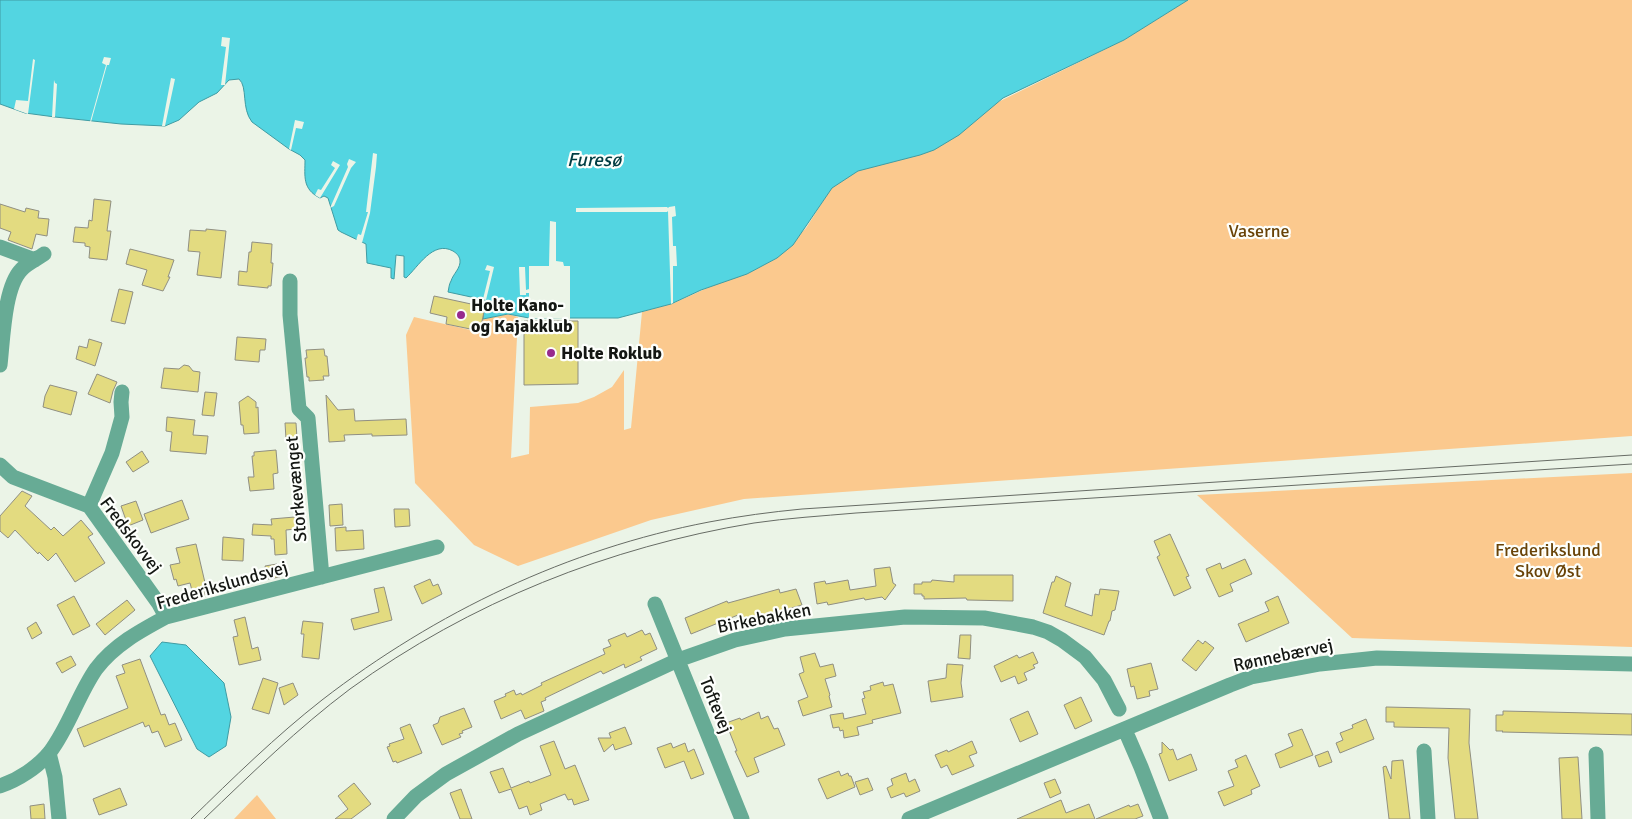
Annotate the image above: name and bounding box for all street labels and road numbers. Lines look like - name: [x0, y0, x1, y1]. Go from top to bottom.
- street label: Storkevænget: [280, 435, 312, 543]
- street label: Fredskovvej: [95, 493, 167, 577]
- street label: Frederikslundsvej: [154, 556, 290, 614]
- street label: Birkebakken: [715, 598, 813, 638]
- street label: Rønnebærvej: [1231, 634, 1335, 676]
- street label: Toftevej: [695, 674, 737, 736]

